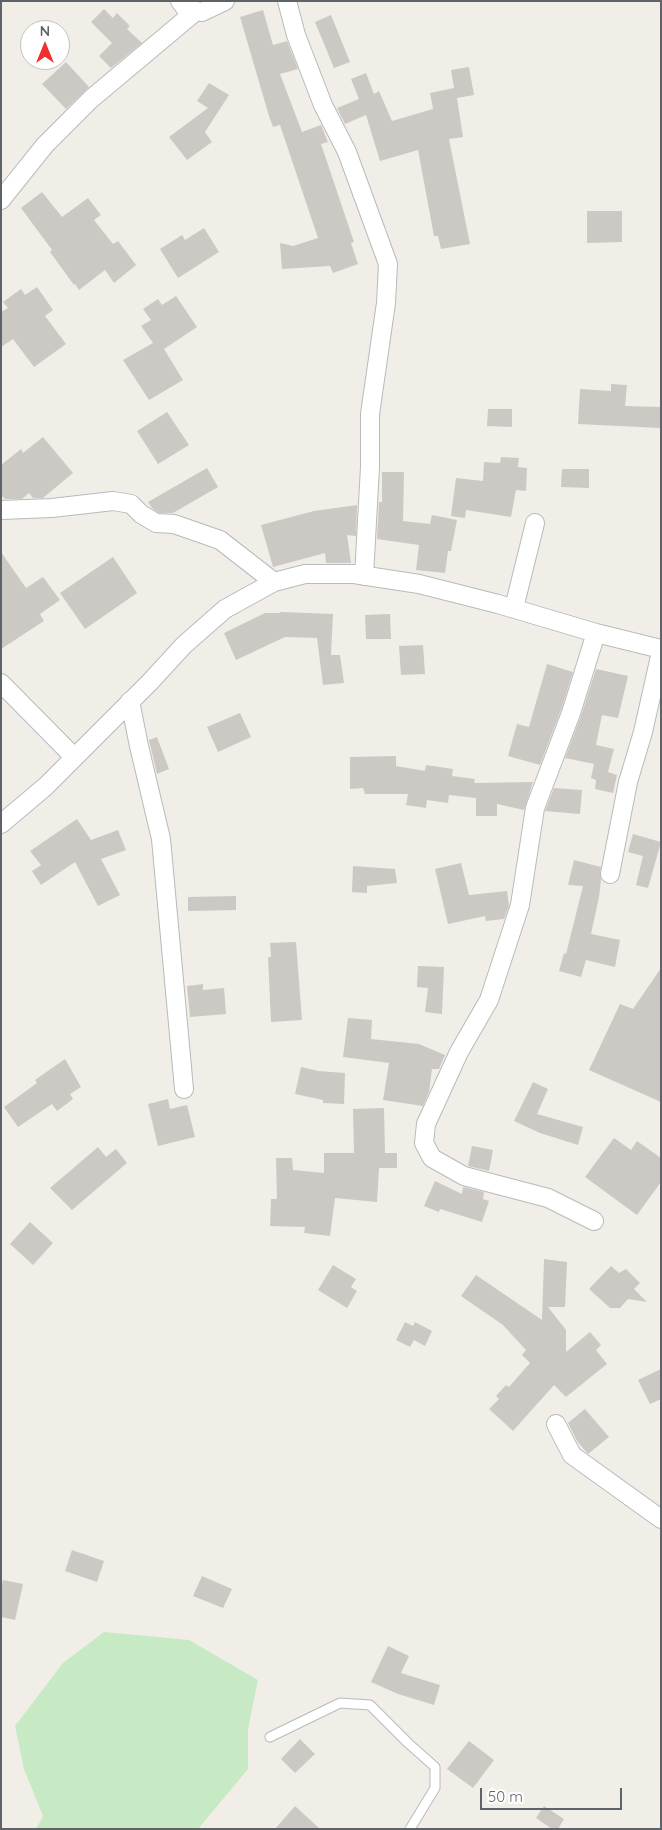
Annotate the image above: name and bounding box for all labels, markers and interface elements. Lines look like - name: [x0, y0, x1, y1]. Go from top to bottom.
- north arrow: [20, 20, 70, 70]
- text: N: [40, 22, 50, 40]
- scale bar: [482, 1778, 624, 1810]
- text: 50 m: [488, 1787, 523, 1806]

